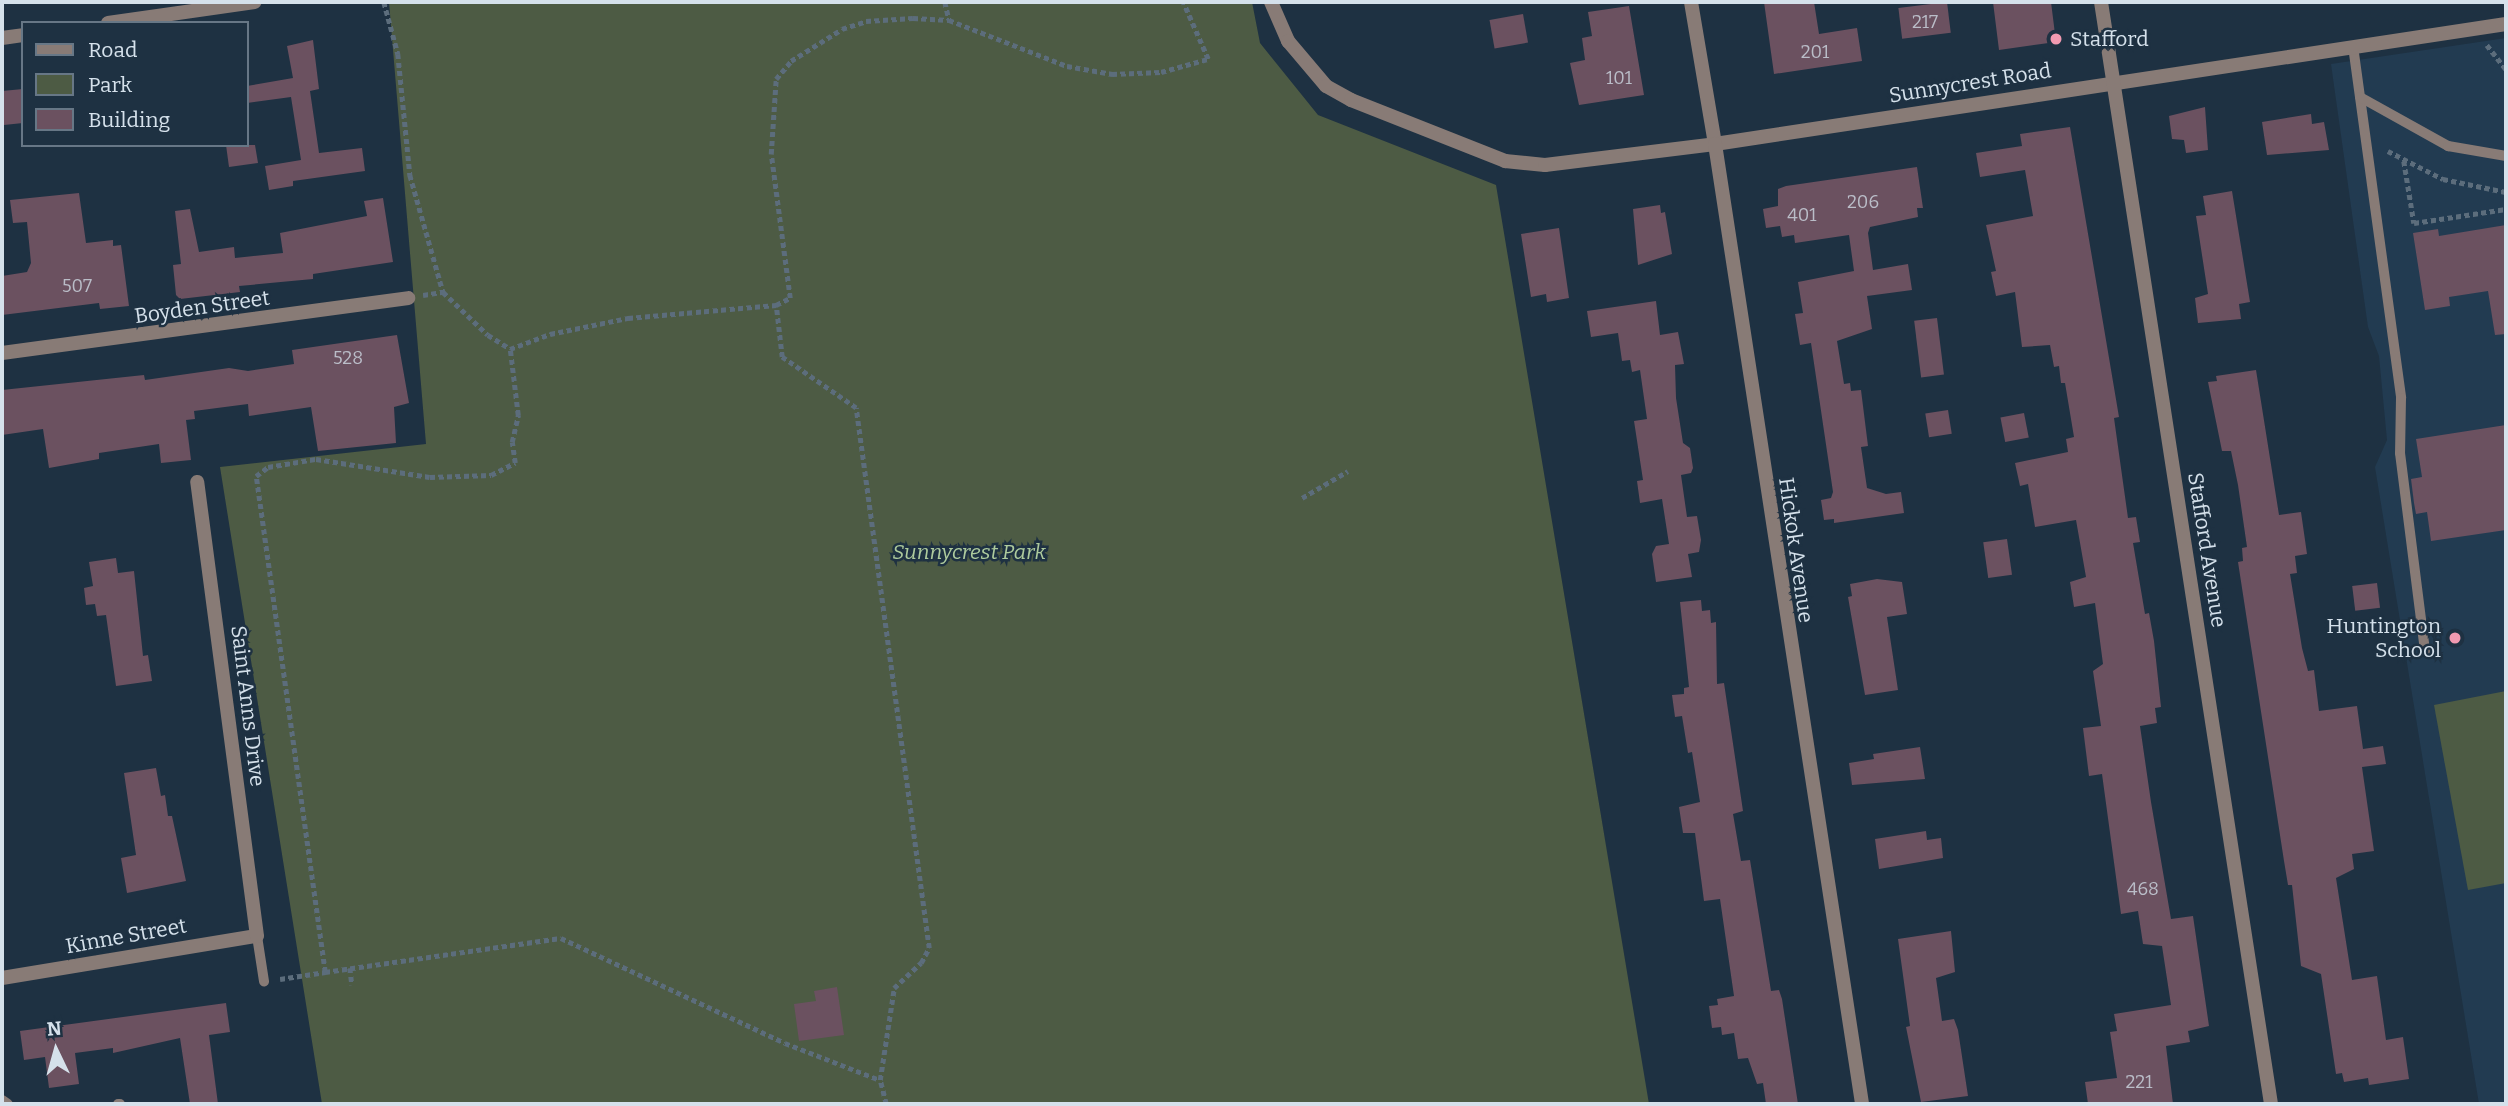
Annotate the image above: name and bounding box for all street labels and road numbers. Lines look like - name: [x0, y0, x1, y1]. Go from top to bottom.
- street label: Sunnycrest Road: [1887, 58, 2053, 108]
- street label: Boyden Street: [133, 285, 271, 329]
- street label: Stafford Avenue: [2182, 471, 2232, 629]
- street label: Hickok Avenue: [1773, 476, 1819, 624]
- street label: Saint Anns Drive: [226, 624, 270, 788]
- street label: Kinne Street: [64, 913, 188, 959]

